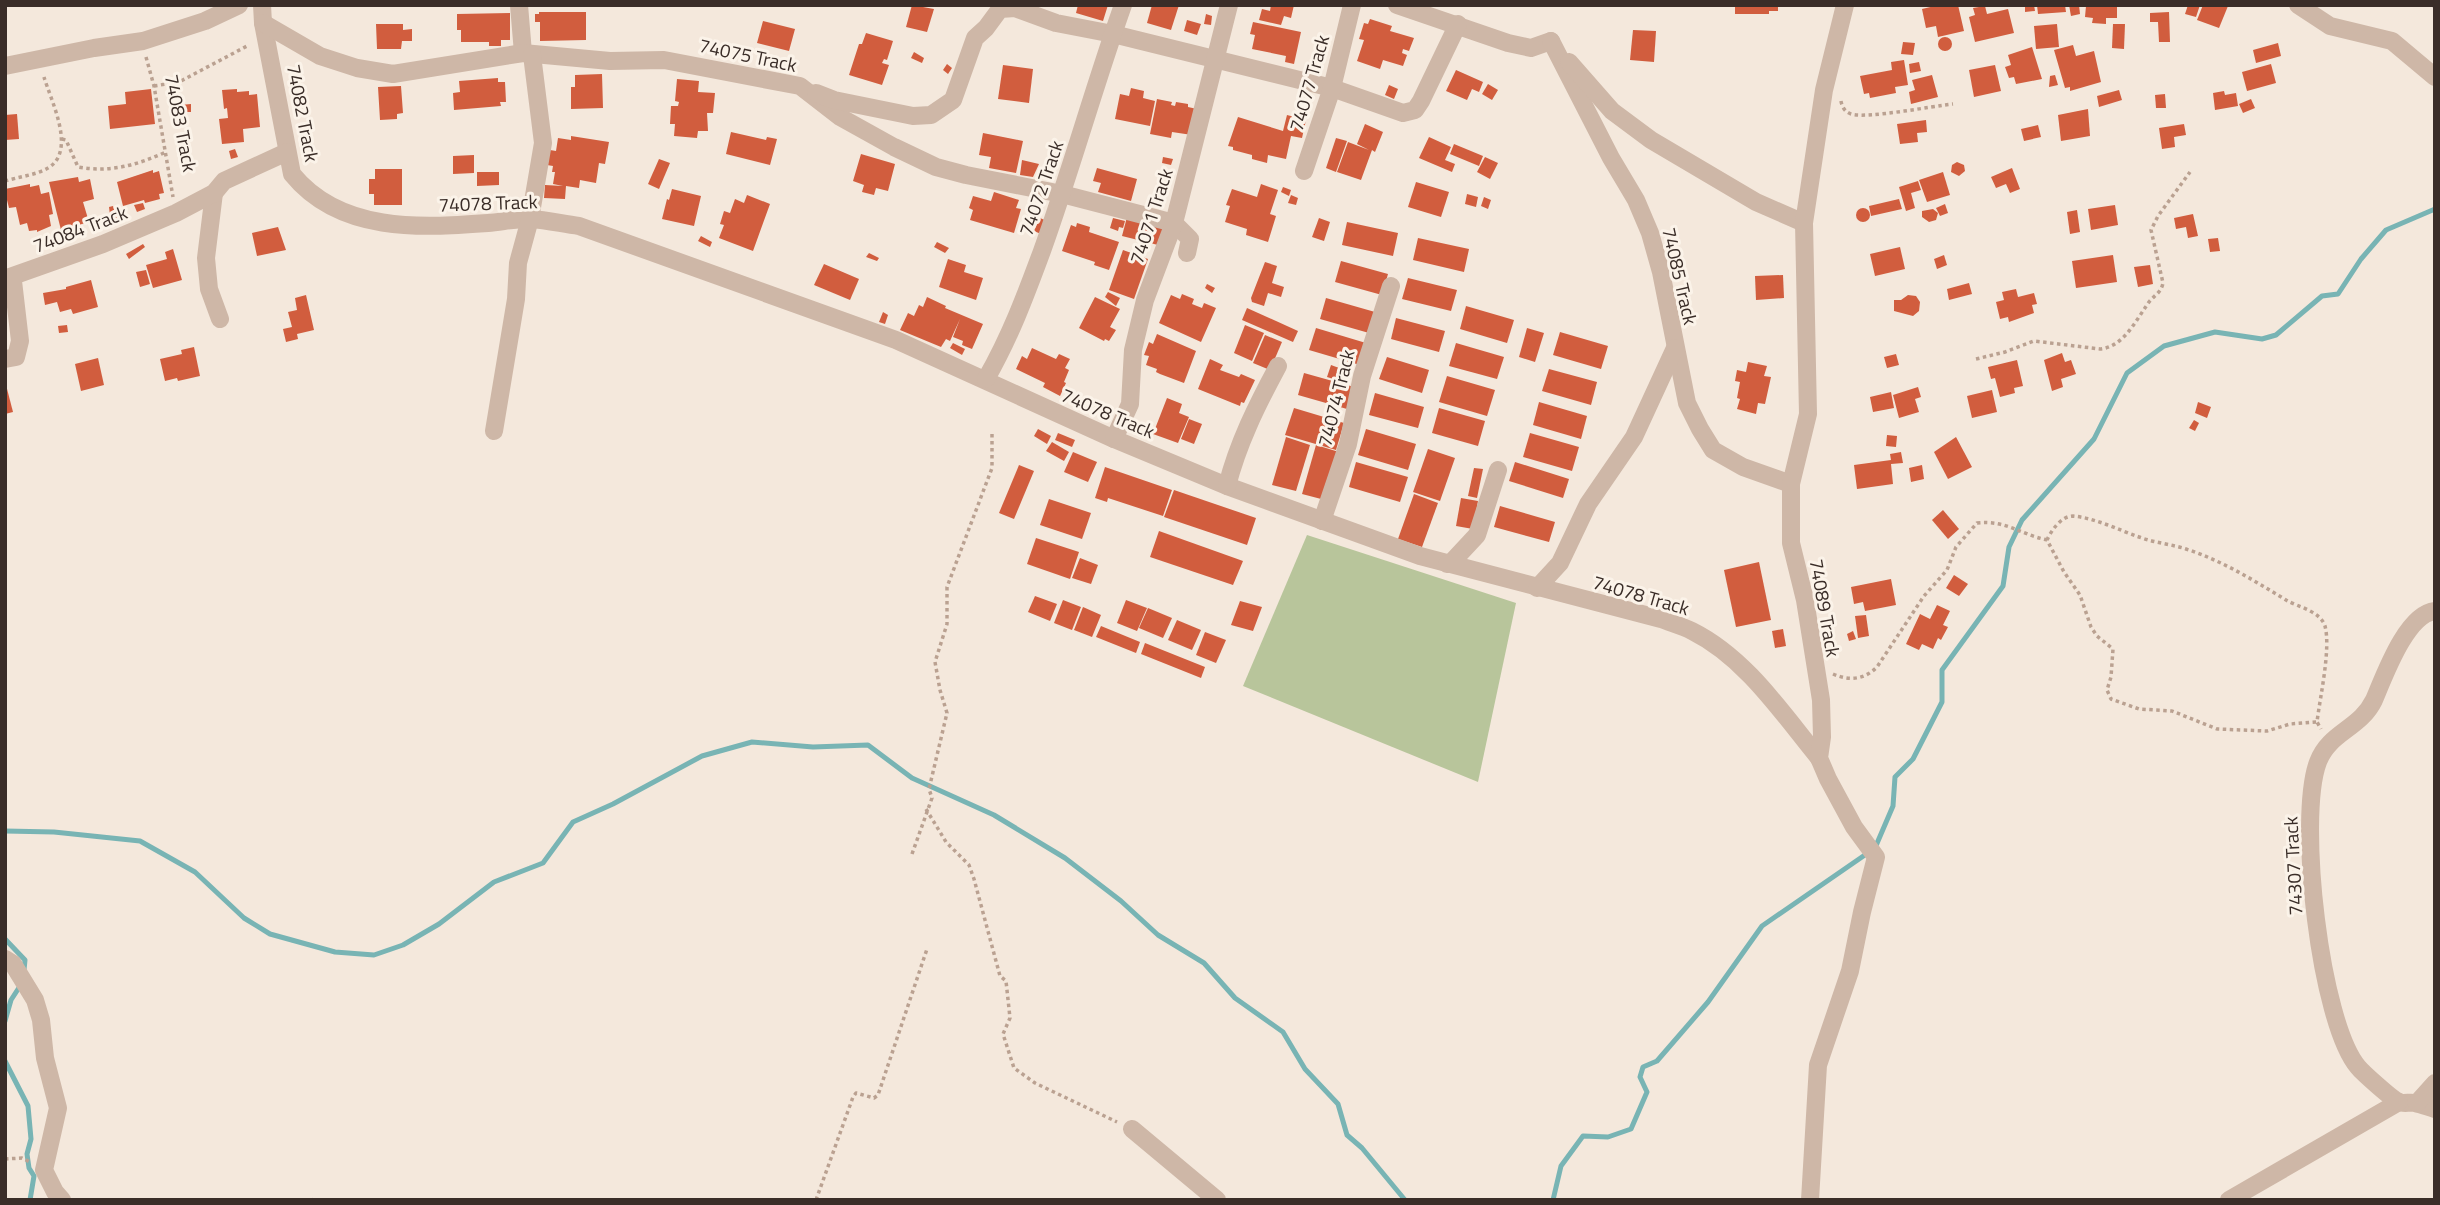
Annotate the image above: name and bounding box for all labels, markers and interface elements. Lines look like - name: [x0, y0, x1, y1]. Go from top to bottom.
- street label: 74075 Track: [697, 30, 800, 79]
- street label: 74077 Track: [1281, 31, 1336, 135]
- street label: 74082 Track: [280, 61, 327, 164]
- street label: 74083 Track: [158, 71, 205, 174]
- street label: 74072 Track: [1011, 136, 1070, 239]
- street label: 74071 Track: [1121, 164, 1180, 268]
- street label: 74078 Track: [438, 186, 538, 219]
- street label: 74084 Track: [28, 197, 131, 260]
- street label: 74085 Track: [1655, 224, 1706, 327]
- street label: 74074 Track: [1309, 346, 1362, 450]
- street label: 74078 Track: [1057, 380, 1160, 445]
- street label: 74089 Track: [1803, 557, 1848, 659]
- street label: 74078 Track: [1589, 567, 1693, 622]
- street label: 74307 Track: [2275, 816, 2310, 916]

